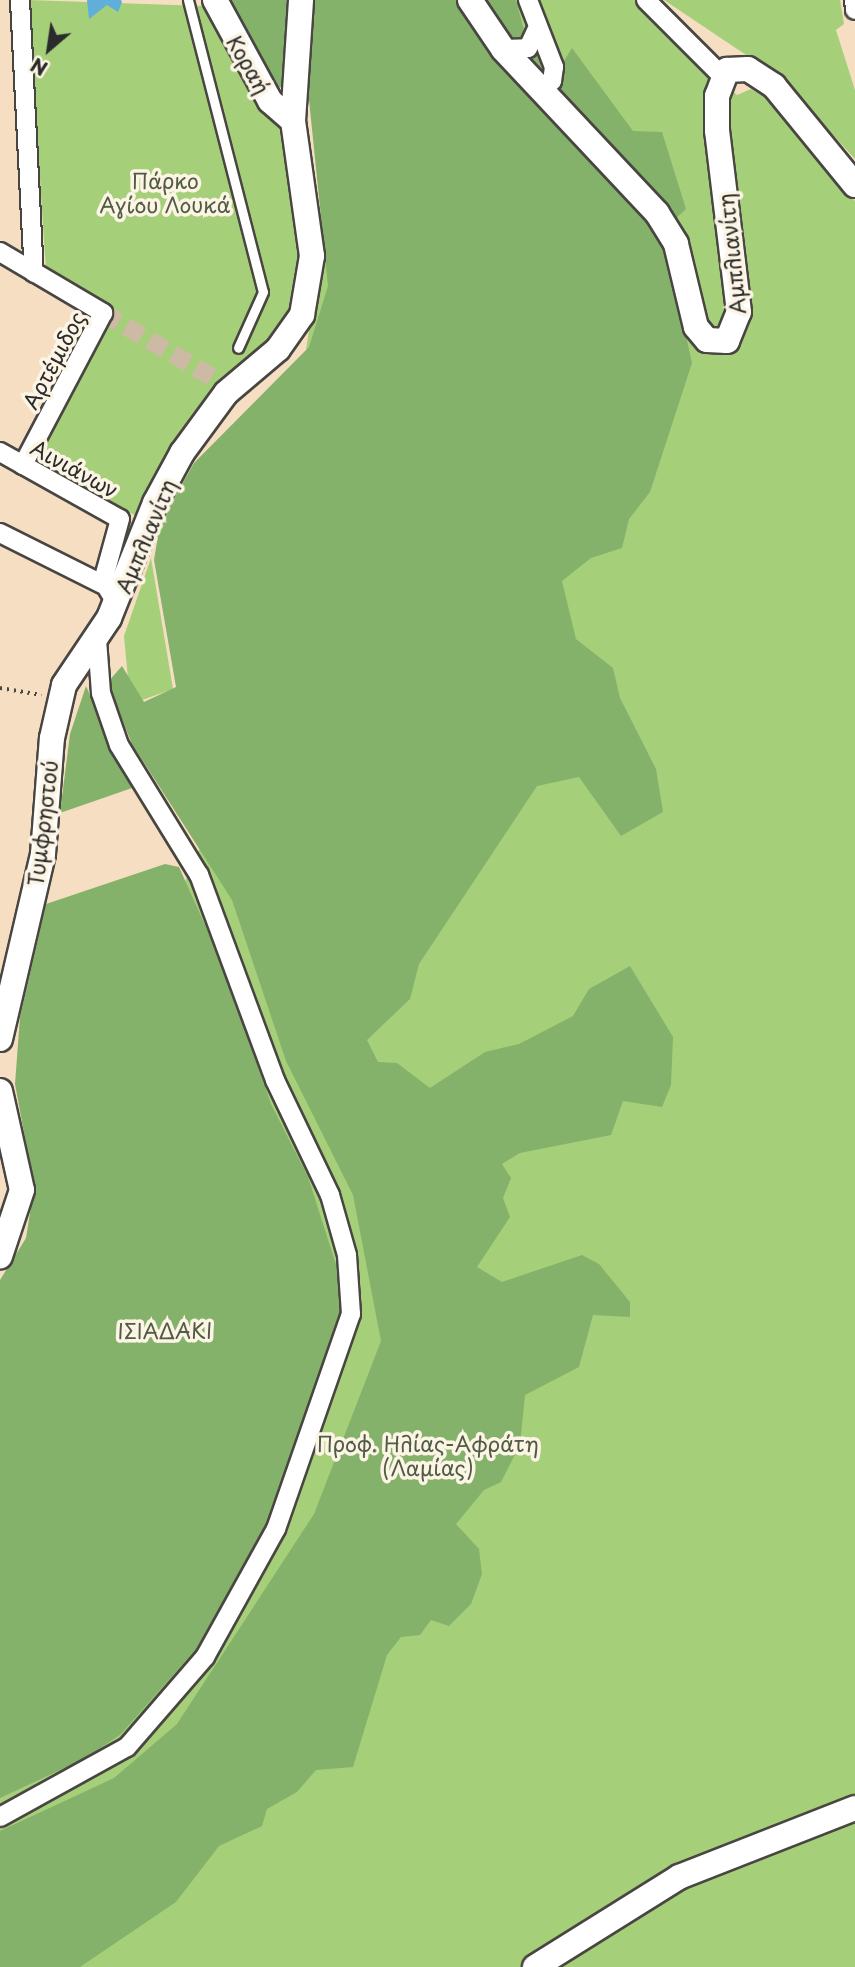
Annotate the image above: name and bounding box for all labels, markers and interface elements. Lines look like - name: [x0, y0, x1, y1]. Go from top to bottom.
- north arrow: [14, 14, 84, 84]
- street label: Κοραή: [222, 30, 276, 98]
- text: N: [25, 51, 52, 83]
- park label: Πάρκο Αγίου Λουκά: [100, 167, 230, 217]
- street label: Αμπλιανίτη: [712, 192, 750, 316]
- street label: Αρτέμιδος: [17, 307, 89, 413]
- street label: Αινιάνων: [27, 434, 123, 502]
- street label: Αμπλιανίτη: [110, 475, 180, 597]
- street label: Τυμφρηστού: [22, 759, 62, 887]
- park label: ΙΣΙΑΔΑΚΙ: [117, 1317, 213, 1343]
- park label: Προφ. Ηλίας-Αφράτη (Λαμίας): [317, 1430, 539, 1480]

